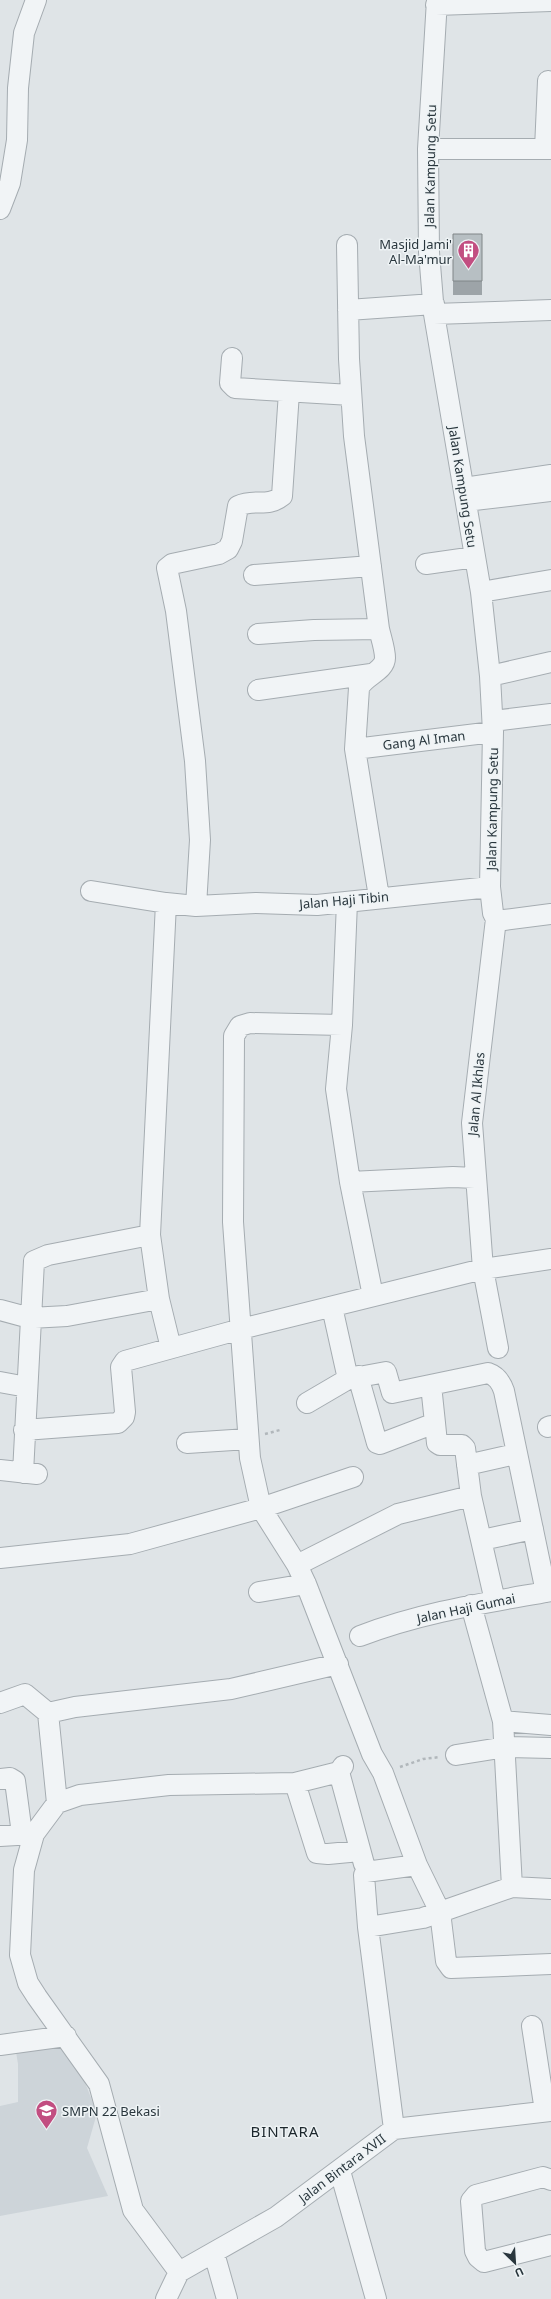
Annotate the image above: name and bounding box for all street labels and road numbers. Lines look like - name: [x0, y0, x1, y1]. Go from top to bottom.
- street label: Jalan Kampung Setu: [420, 104, 440, 230]
- street label: Jalan Kampung Setu: [444, 423, 482, 549]
- street label: Gang Al Iman: [382, 726, 466, 754]
- street label: Jalan Kampung Setu: [482, 747, 502, 873]
- street label: Jalan Haji Tibin: [296, 887, 390, 913]
- street label: Jalan Al Ikhlas: [463, 1051, 489, 1139]
- street label: Jalan Haji Gumai: [413, 1589, 517, 1628]
- street label: Jalan Bintara XVII: [293, 2129, 389, 2208]

